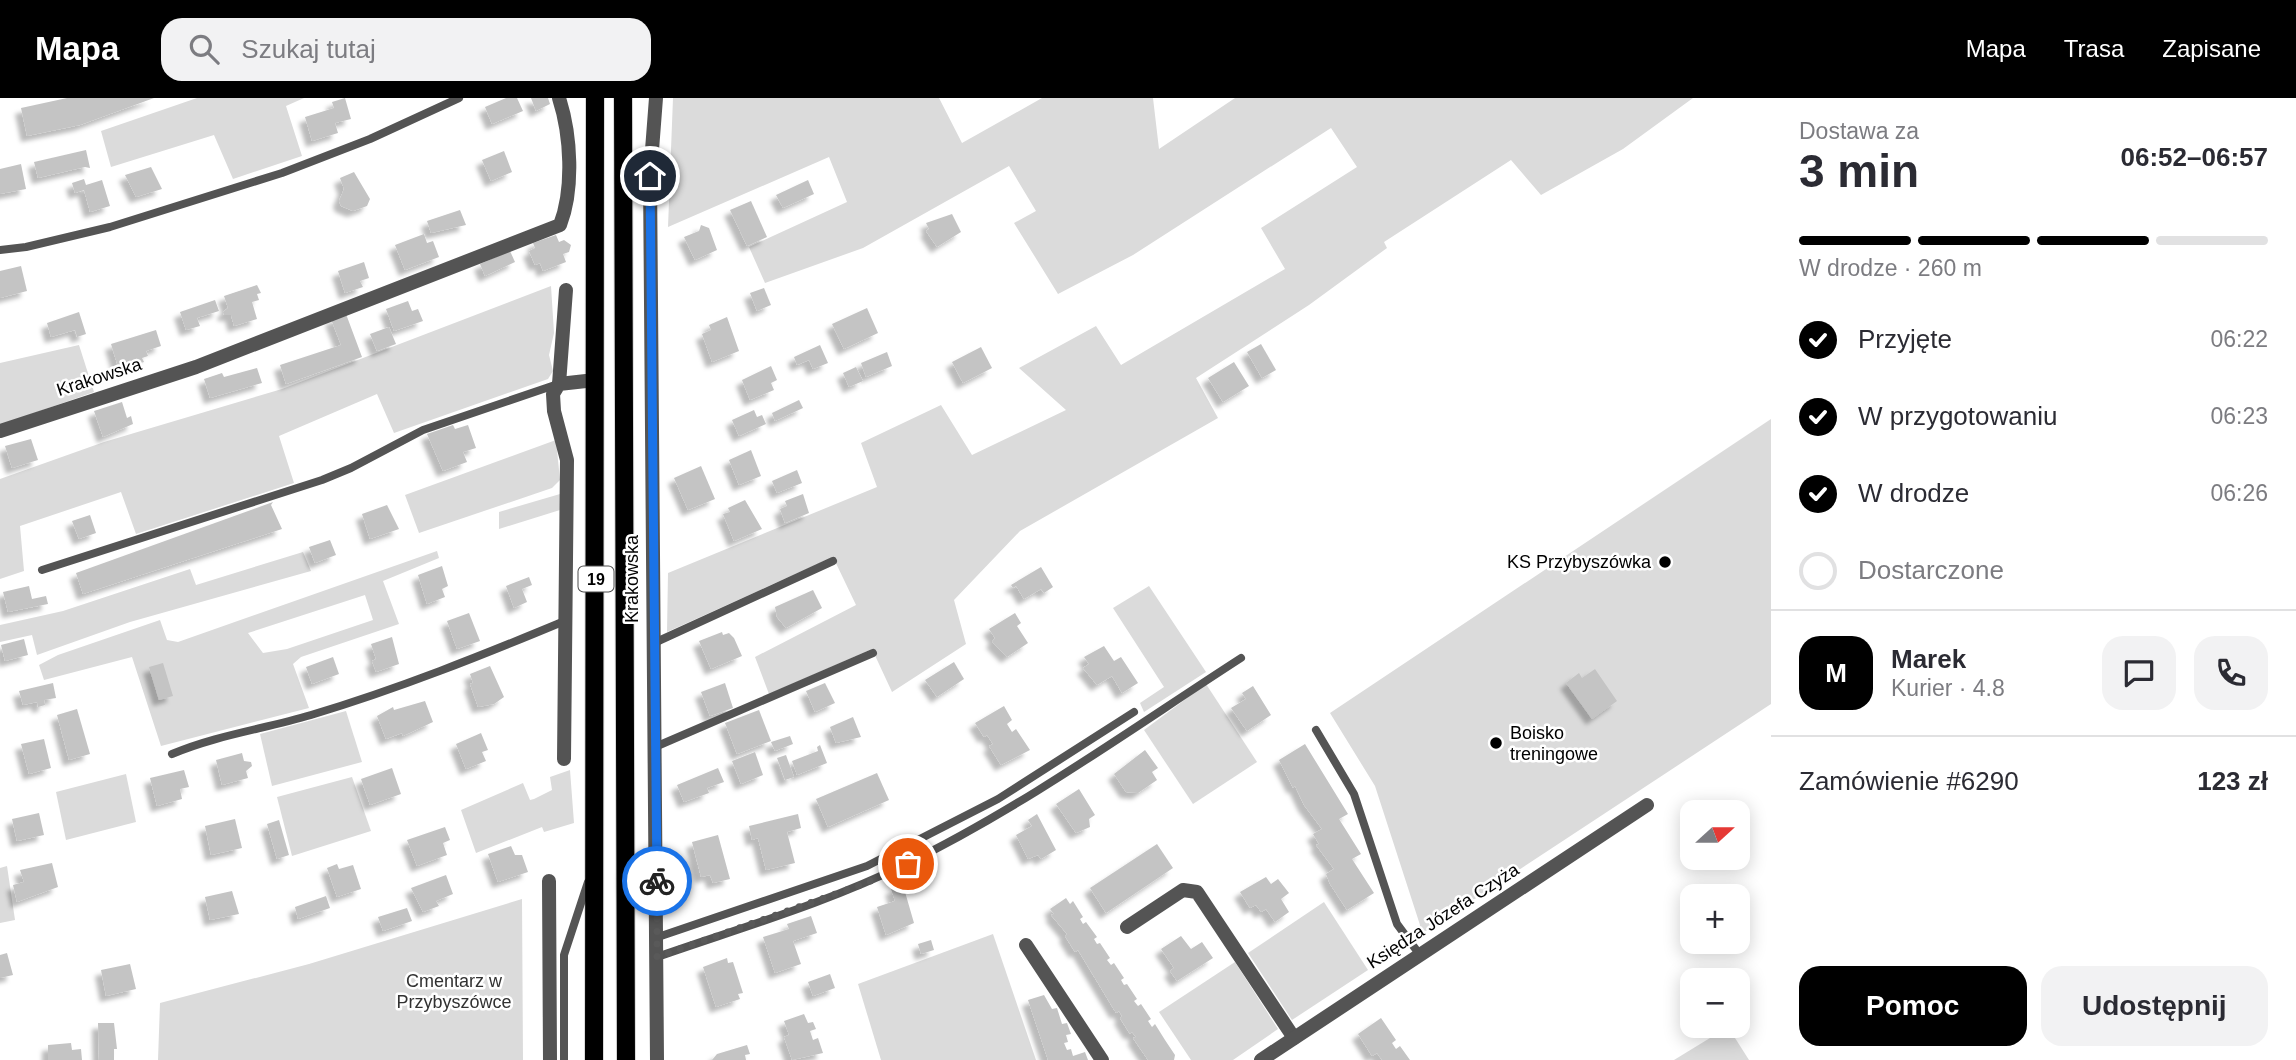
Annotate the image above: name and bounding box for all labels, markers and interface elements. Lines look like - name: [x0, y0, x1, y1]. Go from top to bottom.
- search box: [161, 18, 651, 81]
- text: Mapa: [35, 30, 119, 67]
- icon: search: [185, 30, 223, 68]
- text: Szukaj tutaj: [241, 34, 376, 64]
- text: Mapa: [1966, 35, 2026, 62]
- text: Trasa: [2064, 35, 2124, 62]
- text: Zapisane: [2162, 35, 2261, 62]
- text: Dostawa za: [1799, 118, 1919, 144]
- text: 06:52–06:57: [2121, 142, 2268, 172]
- text: 3 min: [1799, 145, 1919, 197]
- pin: [620, 146, 680, 206]
- icon: home: [631, 157, 669, 195]
- text: W drodze · 260 m: [1799, 255, 1982, 281]
- icon: check: [1799, 321, 1837, 359]
- text: Przyjęte: [1858, 324, 1952, 354]
- text: 06:22: [2210, 326, 2268, 352]
- street label: Krakowska: [54, 354, 145, 400]
- icon: check: [1799, 398, 1837, 436]
- text: W przygotowaniu: [1858, 401, 2057, 431]
- text: 06:23: [2210, 403, 2268, 429]
- icon: check: [1799, 475, 1837, 513]
- text: W drodze: [1858, 478, 1969, 508]
- text: 06:26: [2210, 480, 2268, 506]
- street label: Krakowska: [622, 534, 642, 623]
- place label: KS Przybyszówka: [1507, 552, 1652, 572]
- marker: KS Przybyszówka: [1657, 554, 1673, 570]
- text: Dostarczone: [1858, 555, 2004, 585]
- road number: 19: [578, 566, 614, 592]
- button: chat: [2102, 636, 2176, 710]
- button: phone: [2194, 636, 2268, 710]
- text: Marek: [1891, 644, 1966, 674]
- text: M: [1825, 658, 1847, 688]
- text: Kurier · 4.8: [1891, 675, 2005, 701]
- place label: Boisko treningowe: [1510, 723, 1598, 764]
- marker: Boisko treningowe: [1488, 735, 1504, 751]
- text: Zamówienie #6290: [1799, 766, 2019, 796]
- text: 123 zł: [2197, 766, 2268, 796]
- north arrow: [1680, 800, 1750, 870]
- map controls: [1680, 800, 1750, 1038]
- pin: [878, 834, 938, 894]
- icon: bag: [889, 845, 927, 883]
- courier: [622, 846, 692, 916]
- street label: Księdza Józefa Czyża: [1363, 859, 1524, 973]
- icon: bike: [638, 862, 676, 900]
- button: +: [1680, 884, 1750, 954]
- button: Pomoc: [1799, 966, 2027, 1046]
- button: Udostępnij: [2041, 966, 2268, 1046]
- button: −: [1680, 968, 1750, 1038]
- park label: Cmentarz w Przybyszówce: [396, 971, 512, 1012]

